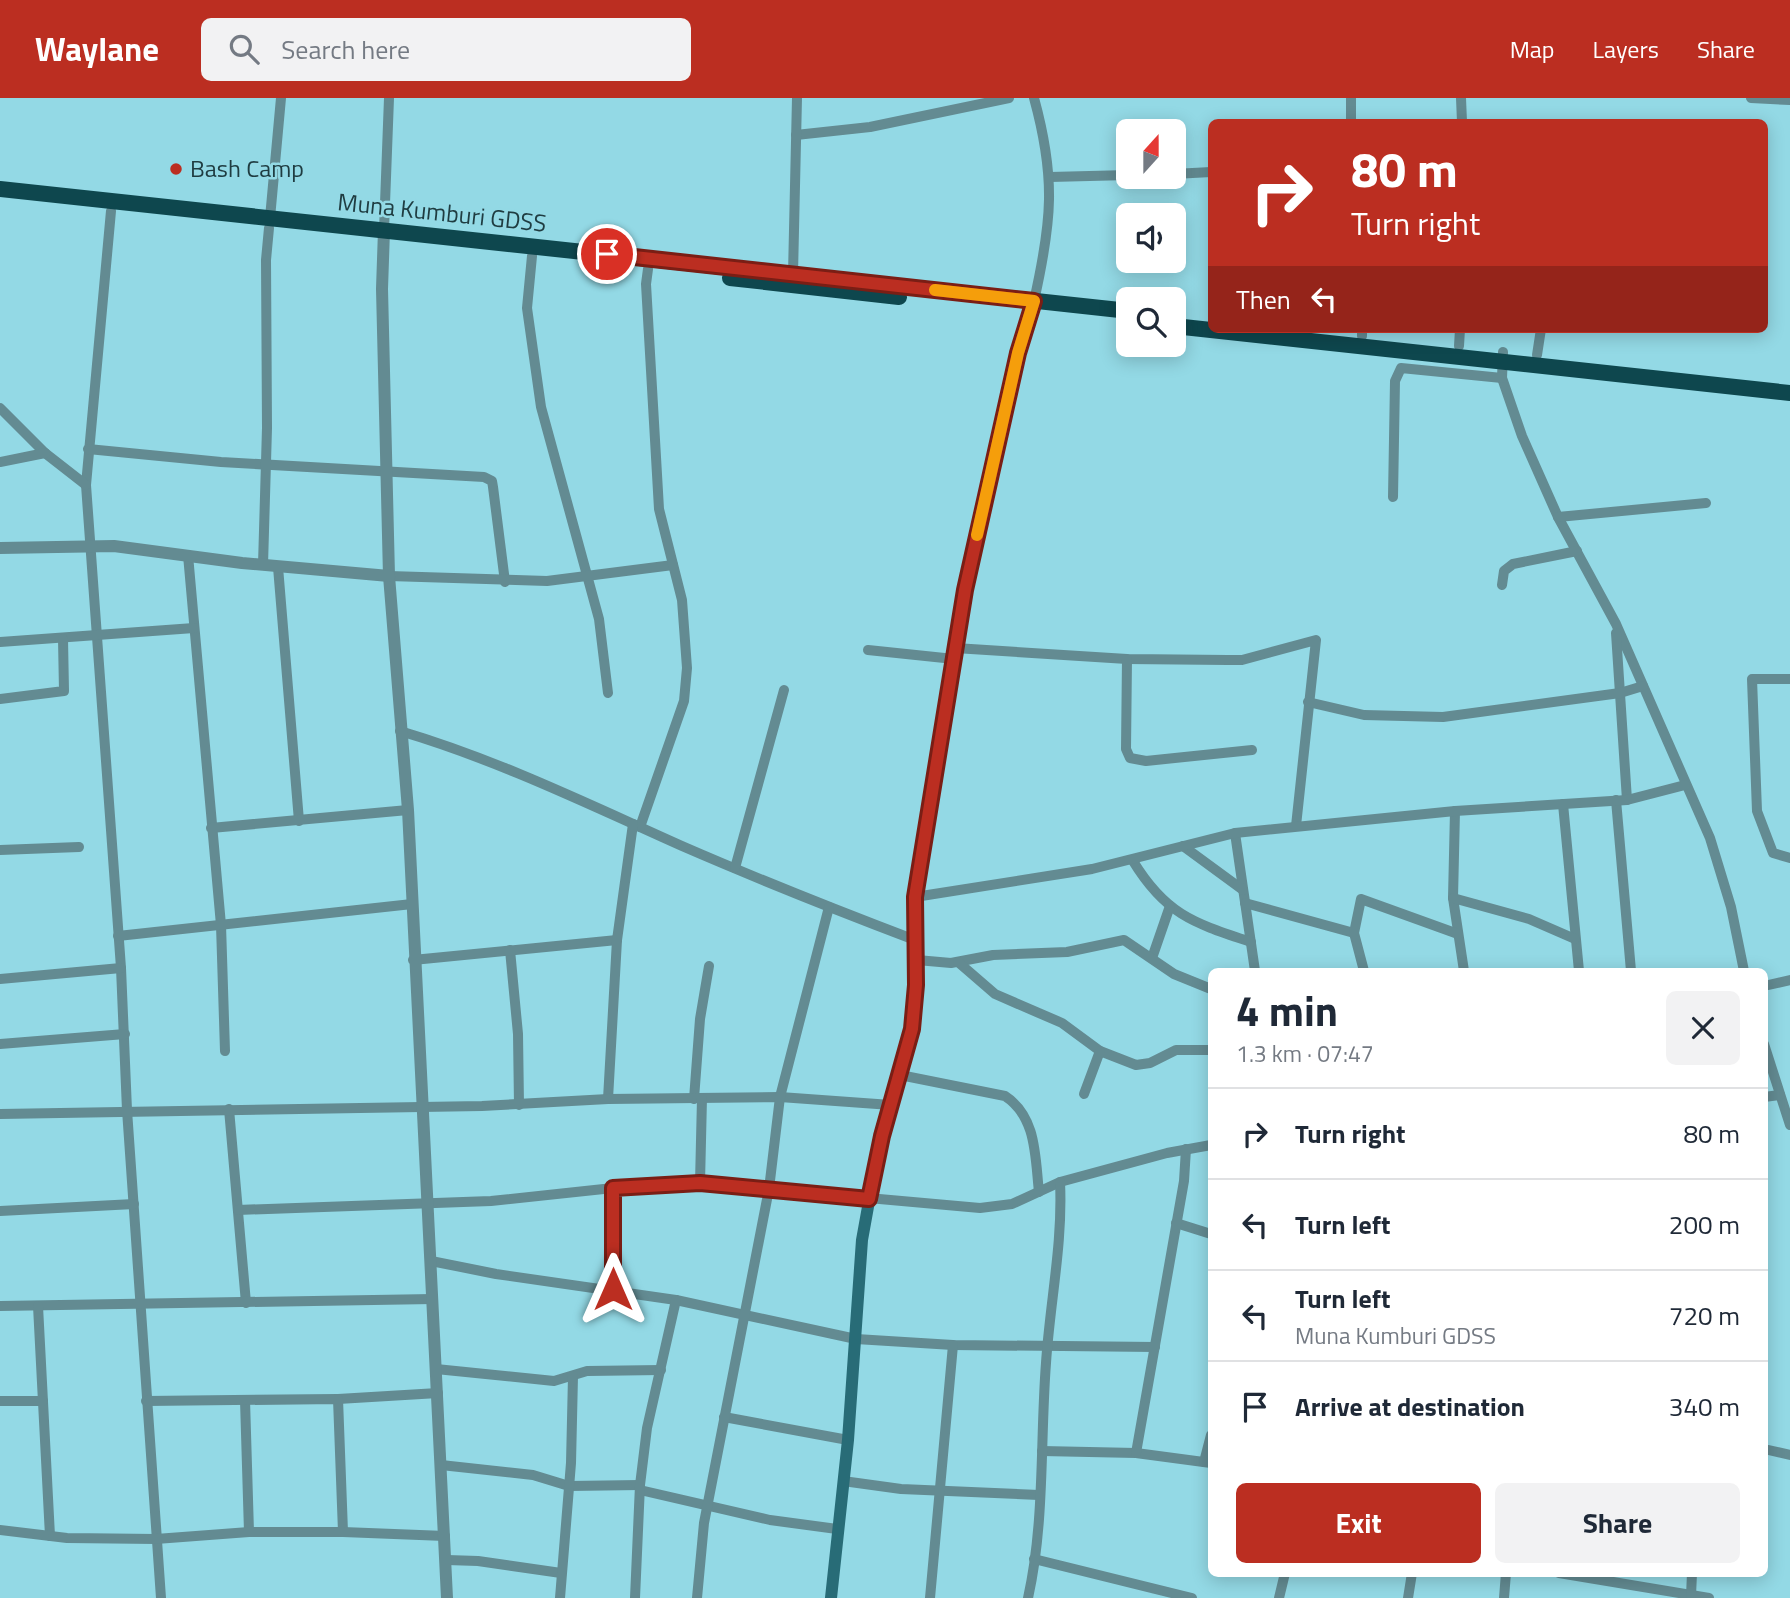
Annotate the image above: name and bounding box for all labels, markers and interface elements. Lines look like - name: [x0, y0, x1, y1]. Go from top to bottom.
- search box: [201, 18, 691, 81]
- text: Waylane: [35, 24, 159, 74]
- icon: search: [225, 30, 263, 68]
- text: Search here: [281, 30, 410, 69]
- text: Map: [1510, 31, 1555, 67]
- text: Layers: [1593, 31, 1659, 67]
- text: Share: [1697, 31, 1755, 67]
- north arrow: [1116, 119, 1186, 189]
- map controls: [1116, 119, 1186, 357]
- text: 80 m: [1351, 131, 1458, 206]
- icon: right: [1236, 147, 1327, 238]
- place label: Bash Camp: [190, 150, 304, 186]
- marker: Bash Camp: [168, 161, 184, 177]
- street label: Muna Kumburi GDSS: [336, 183, 548, 241]
- text: Turn right: [1351, 199, 1480, 247]
- button: sound: [1116, 203, 1186, 273]
- pin: [577, 224, 637, 284]
- icon: arrive: [588, 235, 626, 273]
- text: Then: [1236, 280, 1291, 319]
- icon: left: [1305, 280, 1343, 318]
- button: search: [1116, 287, 1186, 357]
- text: 4 min: [1236, 978, 1338, 1042]
- button: close: [1666, 991, 1740, 1065]
- text: 1.3 km · 07:47: [1236, 1036, 1374, 1071]
- text: Turn right: [1295, 1114, 1406, 1153]
- text: 80 m: [1683, 1114, 1740, 1153]
- icon: right: [1236, 1115, 1274, 1153]
- text: Turn left: [1295, 1205, 1390, 1244]
- text: 200 m: [1669, 1205, 1740, 1244]
- icon: left: [1236, 1206, 1274, 1244]
- position arrow: [576, 1252, 650, 1326]
- text: Turn left: [1295, 1279, 1390, 1318]
- text: 720 m: [1669, 1296, 1740, 1335]
- icon: left: [1236, 1297, 1274, 1335]
- text: Muna Kumburi GDSS: [1295, 1318, 1496, 1353]
- text: Arrive at destination: [1295, 1387, 1525, 1426]
- text: 340 m: [1669, 1387, 1740, 1426]
- icon: arrive: [1236, 1388, 1274, 1426]
- button: Exit: [1236, 1483, 1481, 1563]
- button: Share: [1495, 1483, 1740, 1563]

